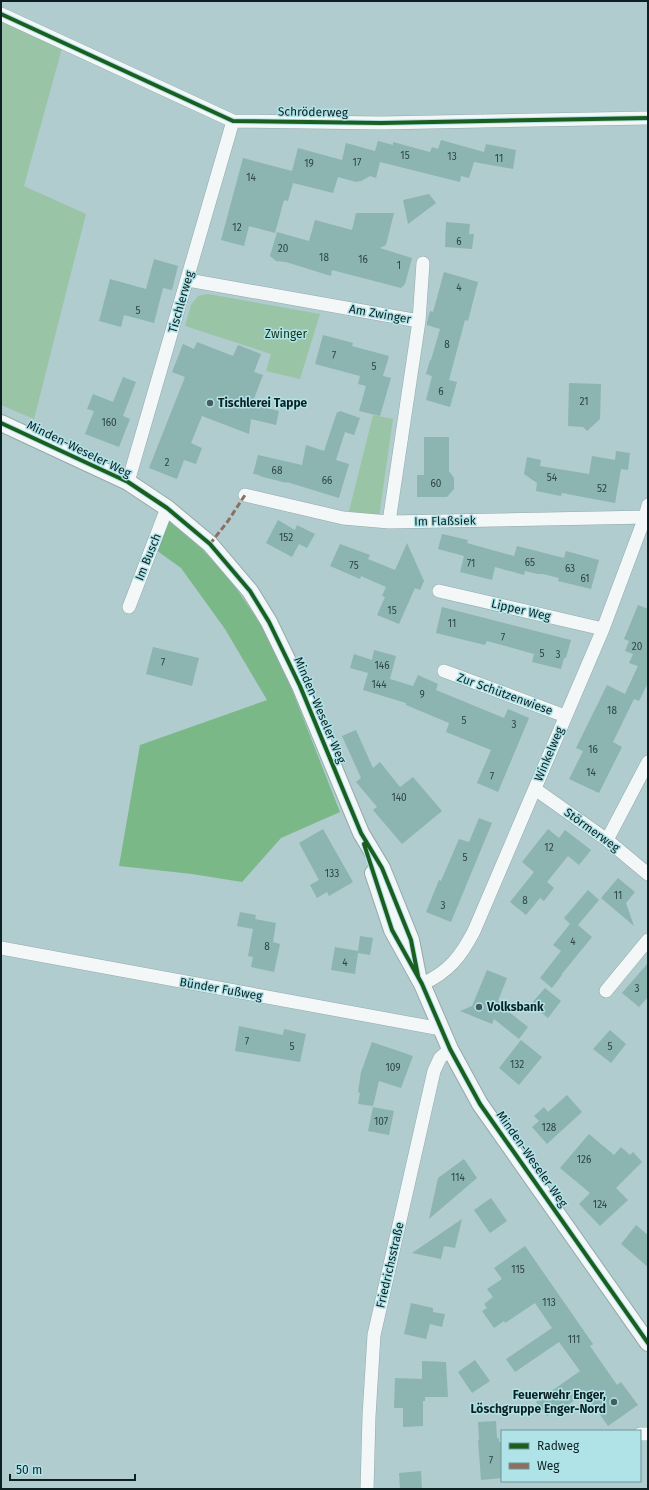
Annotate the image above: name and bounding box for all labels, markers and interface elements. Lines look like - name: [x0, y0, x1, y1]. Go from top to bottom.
- street label: Schröderweg: [278, 104, 349, 120]
- house number: 15: [400, 150, 410, 162]
- house number: 13: [447, 151, 457, 163]
- house number: 11: [495, 153, 503, 165]
- house number: 17: [353, 157, 362, 169]
- house number: 19: [304, 158, 314, 170]
- house number: 14: [246, 172, 257, 184]
- house number: 12: [232, 222, 242, 234]
- house number: 6: [456, 236, 462, 248]
- house number: 20: [278, 243, 289, 255]
- house number: 18: [319, 252, 329, 264]
- house number: 16: [358, 254, 368, 266]
- house number: 1: [397, 260, 401, 272]
- street label: Tischlerweg: [165, 269, 197, 335]
- house number: 4: [456, 282, 462, 294]
- street label: Am Zwinger: [348, 302, 412, 326]
- house number: 5: [135, 305, 141, 317]
- park label: Zwinger: [265, 327, 308, 341]
- house number: 8: [444, 339, 450, 351]
- house number: 7: [332, 350, 337, 362]
- house number: 5: [371, 361, 377, 373]
- house number: 6: [438, 386, 444, 398]
- place label: Tischlerei Tappe: [218, 396, 308, 410]
- house number: 21: [579, 396, 589, 408]
- marker: Tischlerei Tappe: [205, 398, 215, 408]
- house number: 160: [101, 417, 117, 429]
- street label: Minden-Weseler Weg: [25, 418, 134, 481]
- house number: 2: [165, 457, 170, 469]
- house number: 68: [272, 465, 283, 477]
- house number: 54: [547, 472, 558, 484]
- house number: 66: [322, 475, 332, 487]
- house number: 60: [431, 478, 442, 490]
- house number: 52: [597, 483, 607, 495]
- street label: Im Flaßsiek: [414, 513, 477, 529]
- street label: Im Busch: [132, 531, 164, 583]
- house number: 152: [279, 532, 293, 544]
- house number: 65: [525, 557, 535, 569]
- house number: 71: [467, 558, 475, 570]
- house number: 75: [349, 560, 359, 572]
- house number: 63: [565, 563, 575, 575]
- house number: 61: [580, 573, 590, 585]
- street label: Lipper Weg: [490, 596, 553, 624]
- house number: 15: [387, 605, 397, 617]
- house number: 11: [448, 618, 456, 630]
- house number: 7: [501, 632, 506, 644]
- house number: 20: [632, 641, 643, 653]
- house number: 5: [539, 648, 545, 660]
- house number: 3: [556, 649, 561, 661]
- street label: Minden-Weseler Weg: [291, 655, 349, 766]
- house number: 7: [161, 657, 166, 669]
- house number: 146: [375, 660, 389, 672]
- street label: Zur Schützenwiese: [455, 670, 555, 718]
- house number: 144: [372, 679, 387, 691]
- house number: 9: [419, 689, 425, 701]
- house number: 18: [607, 705, 617, 717]
- house number: 5: [461, 715, 467, 727]
- house number: 3: [512, 719, 517, 731]
- street label: Winkelweg: [531, 724, 567, 783]
- house number: 16: [588, 744, 598, 756]
- house number: 14: [586, 767, 597, 779]
- house number: 7: [490, 771, 495, 783]
- house number: 140: [391, 792, 407, 804]
- street label: Störmerweg: [562, 805, 623, 855]
- house number: 12: [544, 842, 554, 854]
- house number: 5: [462, 852, 468, 864]
- house number: 133: [325, 868, 339, 880]
- house number: 11: [614, 890, 622, 902]
- house number: 8: [522, 895, 528, 907]
- house number: 3: [441, 900, 446, 912]
- house number: 4: [570, 936, 576, 948]
- house number: 8: [264, 941, 270, 953]
- house number: 4: [342, 957, 348, 969]
- street label: Bünder Fußweg: [179, 975, 264, 1003]
- house number: 3: [635, 983, 640, 995]
- place label: Volksbank: [486, 1000, 544, 1014]
- marker: Volksbank: [474, 1002, 484, 1012]
- house number: 7: [245, 1036, 250, 1048]
- house number: 5: [289, 1041, 295, 1053]
- house number: 5: [607, 1041, 613, 1053]
- house number: 132: [510, 1059, 524, 1071]
- house number: 109: [385, 1062, 401, 1074]
- street label: Minden-Weseler Weg: [494, 1108, 571, 1210]
- house number: 107: [374, 1116, 389, 1128]
- house number: 128: [542, 1122, 557, 1134]
- house number: 126: [577, 1154, 591, 1166]
- house number: 114: [451, 1172, 466, 1184]
- house number: 124: [593, 1199, 608, 1211]
- street label: Friedrichsstraße: [373, 1221, 407, 1309]
- house number: 115: [511, 1264, 525, 1276]
- house number: 113: [542, 1297, 556, 1309]
- house number: 111: [568, 1334, 580, 1346]
- place label: Feuerwehr Enger, Löschgruppe Enger-Nord: [471, 1388, 606, 1416]
- marker: Feuerwehr Enger, Löschgruppe Enger-Nord: [609, 1397, 619, 1407]
- legend: [501, 1430, 641, 1482]
- text: Radweg: [537, 1439, 580, 1453]
- house number: 7: [489, 1455, 494, 1467]
- scale bar: [10, 1456, 135, 1482]
- text: Weg: [537, 1459, 560, 1473]
- text: 50 m: [16, 1463, 42, 1477]

